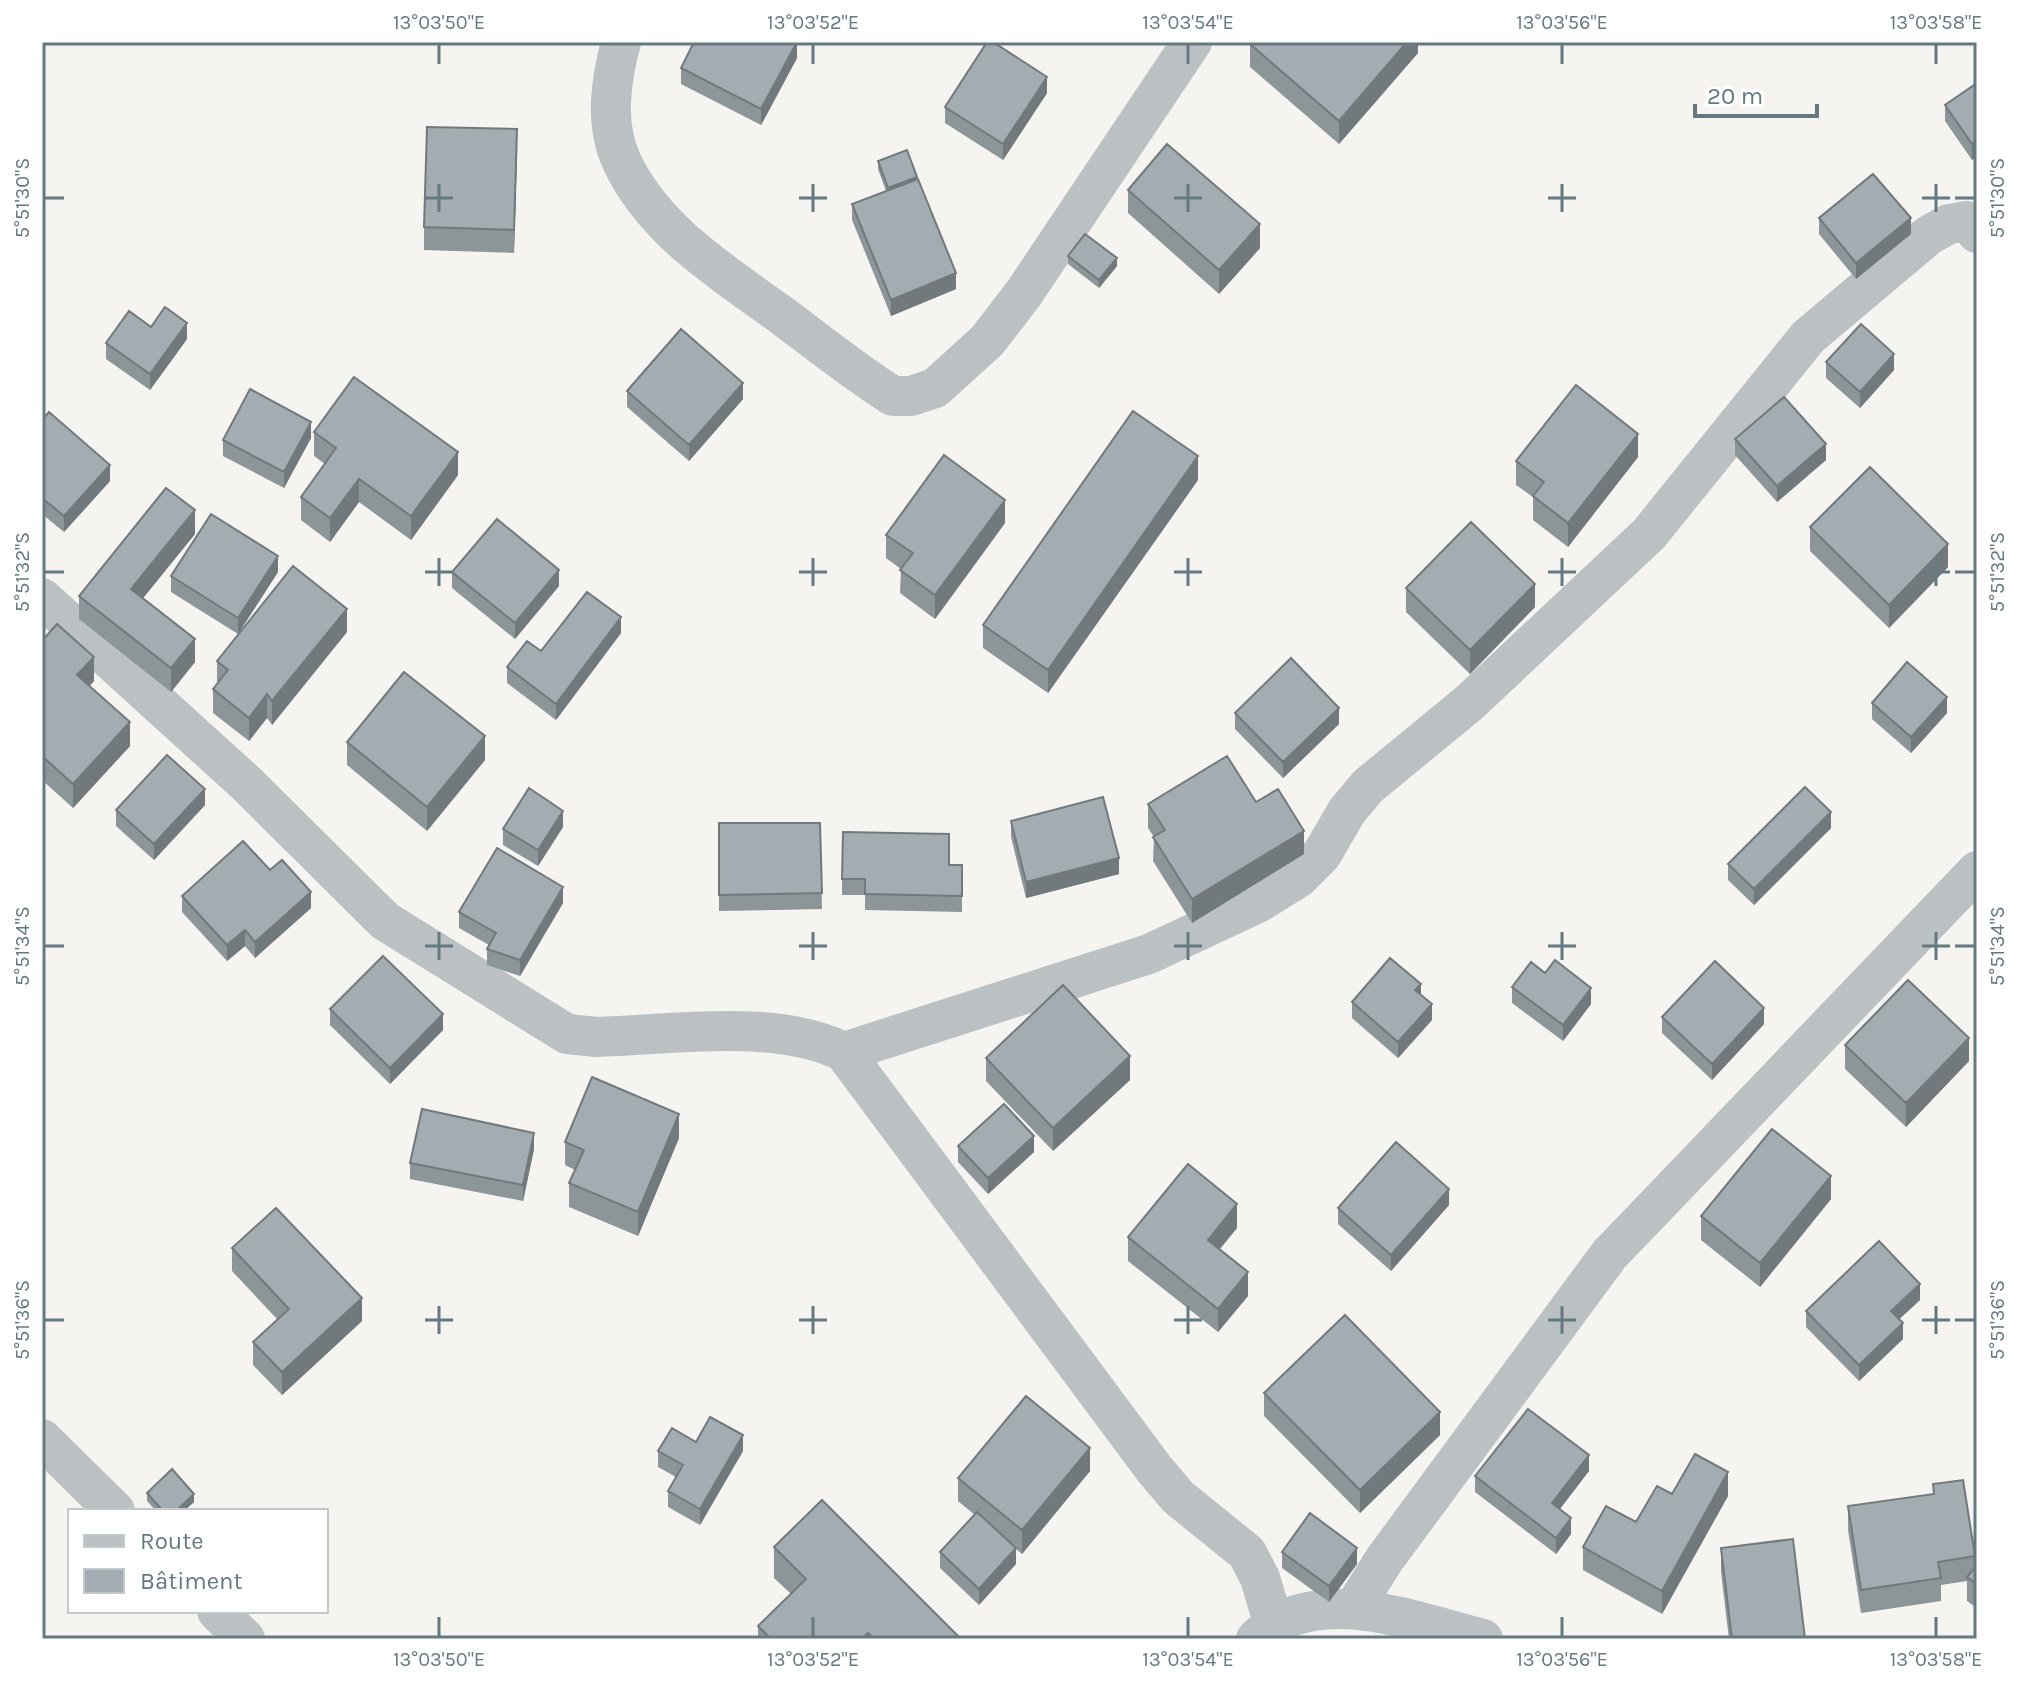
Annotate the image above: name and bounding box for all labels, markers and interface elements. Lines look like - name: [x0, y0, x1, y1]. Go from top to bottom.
- text: 13°03'50"E: [393, 11, 485, 34]
- text: 13°03'52"E: [767, 11, 859, 34]
- text: 13°03'54"E: [1142, 11, 1234, 34]
- text: 13°03'56"E: [1516, 11, 1608, 34]
- text: 13°03'58"E: [1890, 11, 1982, 34]
- scale bar: [1695, 68, 1817, 118]
- text: 20 m: [1707, 82, 1763, 110]
- text: 5°51'30"S: [11, 158, 34, 238]
- text: 5°51'30"S: [1986, 158, 2009, 238]
- text: 5°51'32"S: [11, 532, 34, 612]
- text: 5°51'32"S: [1986, 532, 2009, 612]
- text: 5°51'34"S: [11, 906, 34, 986]
- text: 5°51'34"S: [1986, 906, 2009, 986]
- text: 5°51'36"S: [11, 1280, 34, 1360]
- text: 5°51'36"S: [1986, 1280, 2009, 1360]
- legend: [68, 1509, 328, 1613]
- text: Route: [140, 1527, 204, 1555]
- text: Bâtiment: [140, 1567, 243, 1595]
- text: 13°03'50"E: [393, 1648, 485, 1671]
- text: 13°03'52"E: [767, 1648, 859, 1671]
- text: 13°03'54"E: [1142, 1648, 1234, 1671]
- text: 13°03'56"E: [1516, 1648, 1608, 1671]
- text: 13°03'58"E: [1890, 1648, 1982, 1671]

